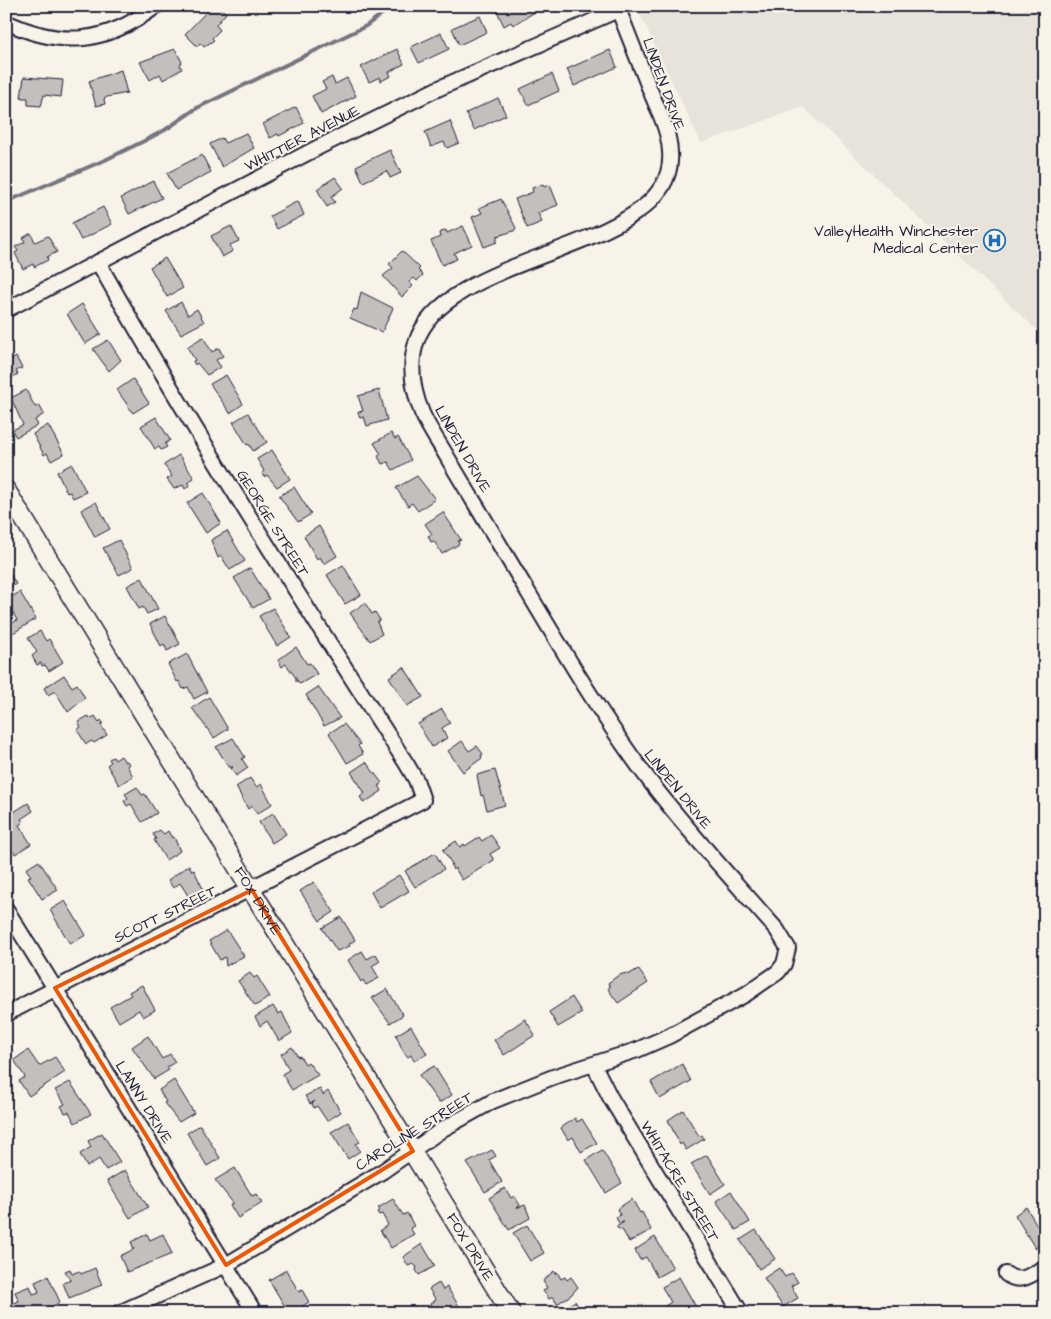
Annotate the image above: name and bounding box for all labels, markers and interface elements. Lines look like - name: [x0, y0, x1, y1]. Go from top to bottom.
- street label: LINDEN DRIVE: [637, 35, 690, 133]
- street label: WHITTIER AVENUE: [241, 100, 363, 177]
- place label: ValleyHealth Winchester Medical Center: [814, 221, 978, 259]
- hospital icon: ValleyHealth Winchester Medical Center: [982, 228, 1006, 252]
- street label: LINDEN DRIVE: [429, 402, 496, 497]
- street label: GEORGE STREET: [231, 466, 314, 581]
- street label: LINDEN DRIVE: [639, 745, 716, 834]
- street label: FOX DRIVE: [229, 863, 287, 939]
- street label: SCOTT STREET: [110, 880, 221, 948]
- street label: LANNY DRIVE: [110, 1057, 177, 1148]
- street label: CAROLINE STREET: [352, 1086, 477, 1176]
- street label: WHITACRE STREET: [635, 1117, 724, 1246]
- street label: FOX DRIVE: [441, 1209, 499, 1285]

